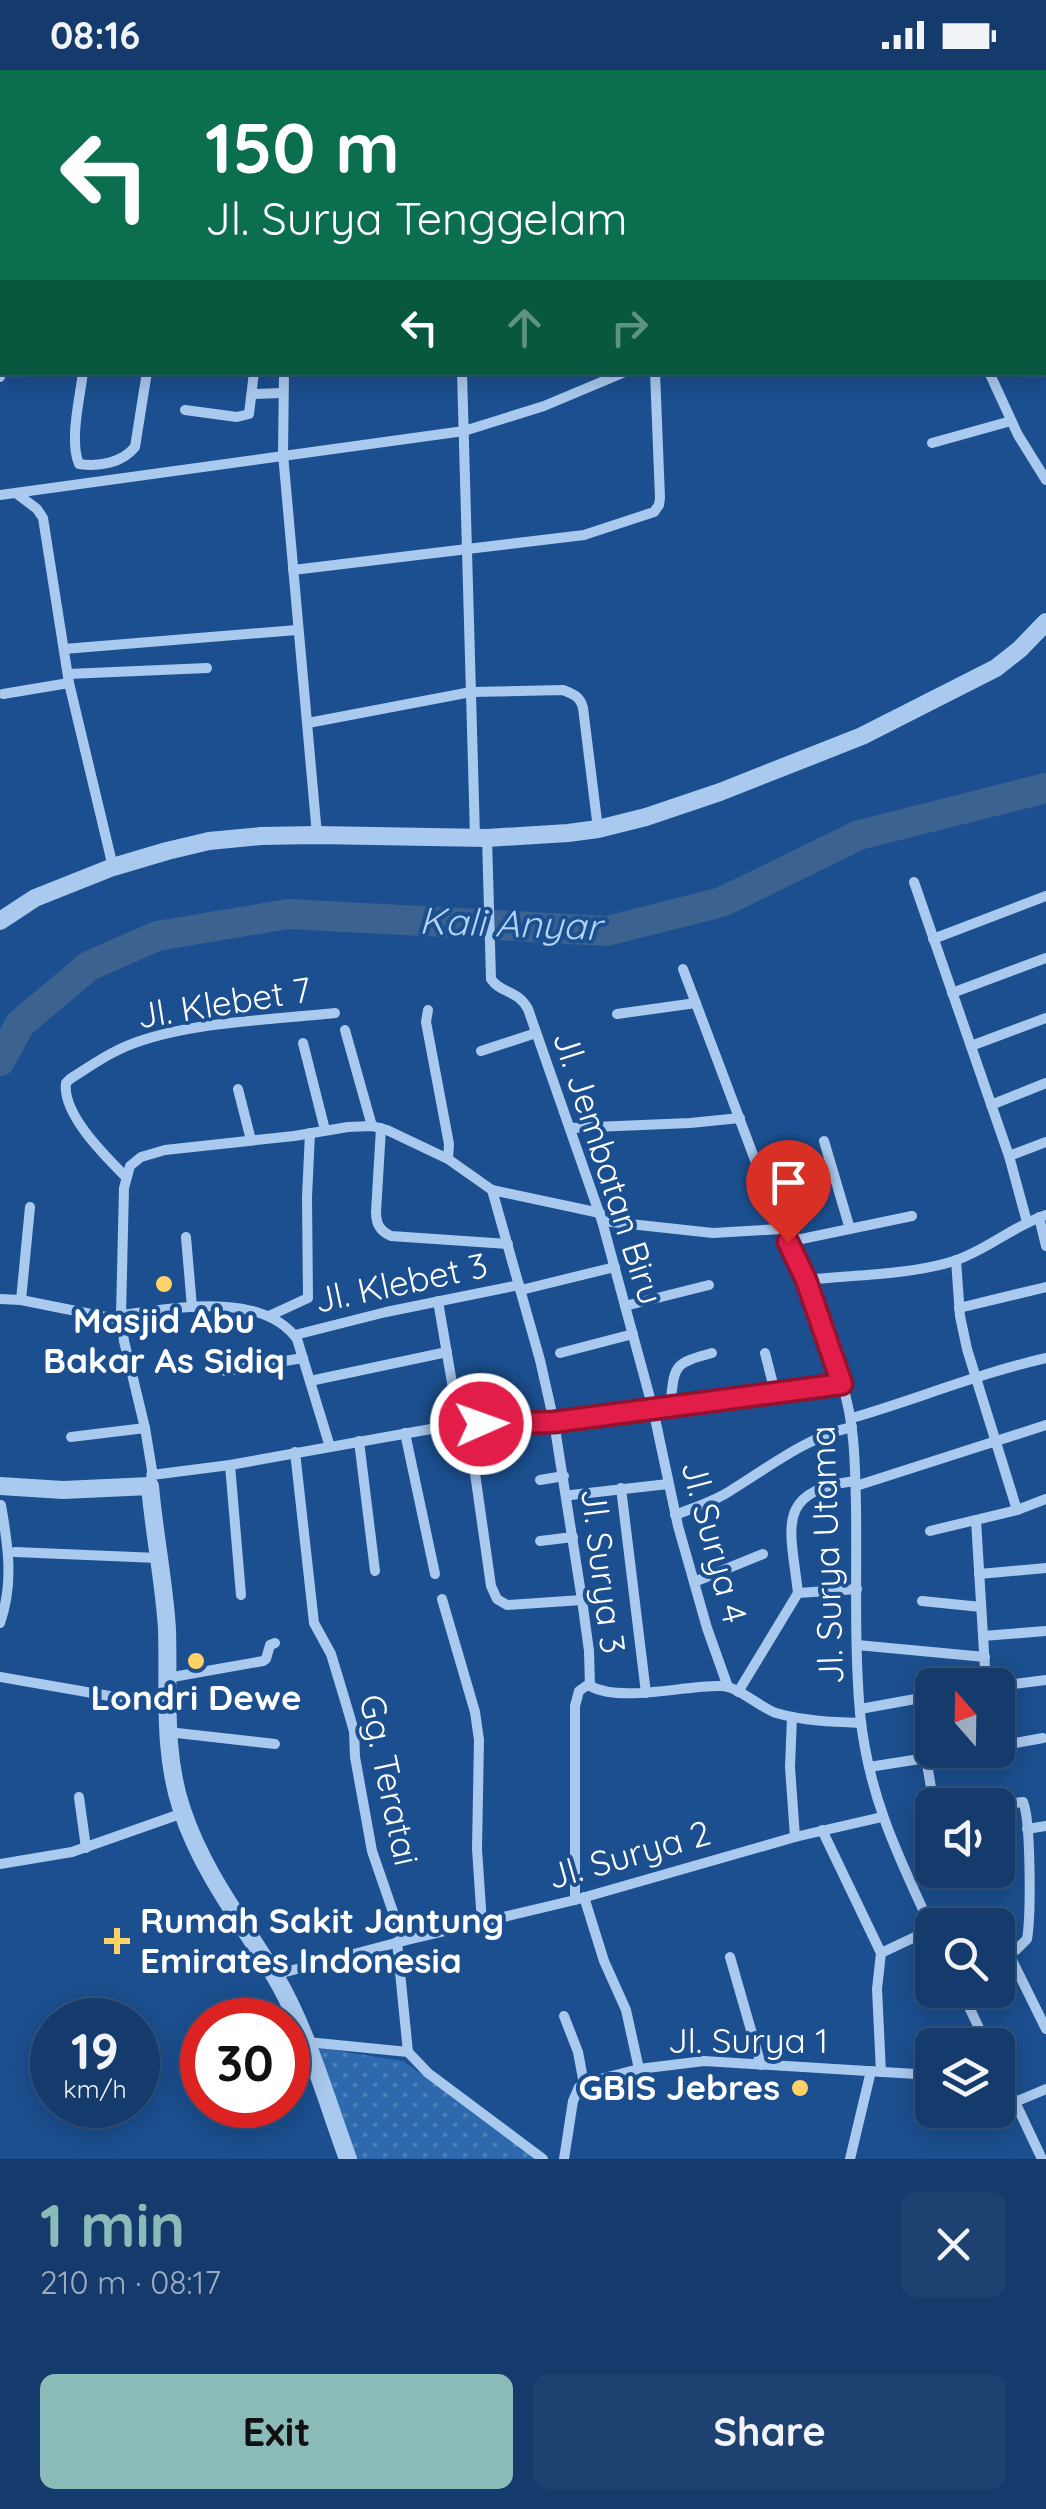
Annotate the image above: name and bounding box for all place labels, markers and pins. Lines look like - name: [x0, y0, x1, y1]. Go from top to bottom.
- pin: [746, 1140, 831, 1243]
- marker: Masjid Abu Bakar As Sidiq: [153, 1273, 175, 1295]
- place label: Masjid Abu Bakar As Sidiq: [43, 1298, 285, 1382]
- marker: Londri Dewe: [185, 1650, 207, 1672]
- place label: Londri Dewe: [90, 1675, 302, 1719]
- place label: Rumah Sakit Jantung Emirates Indonesia: [140, 1898, 504, 1982]
- marker: Rumah Sakit Jantung Emirates Indonesia: [104, 1928, 130, 1954]
- place label: GBIS Jebres: [579, 2065, 780, 2109]
- marker: GBIS Jebres: [789, 2077, 811, 2099]

